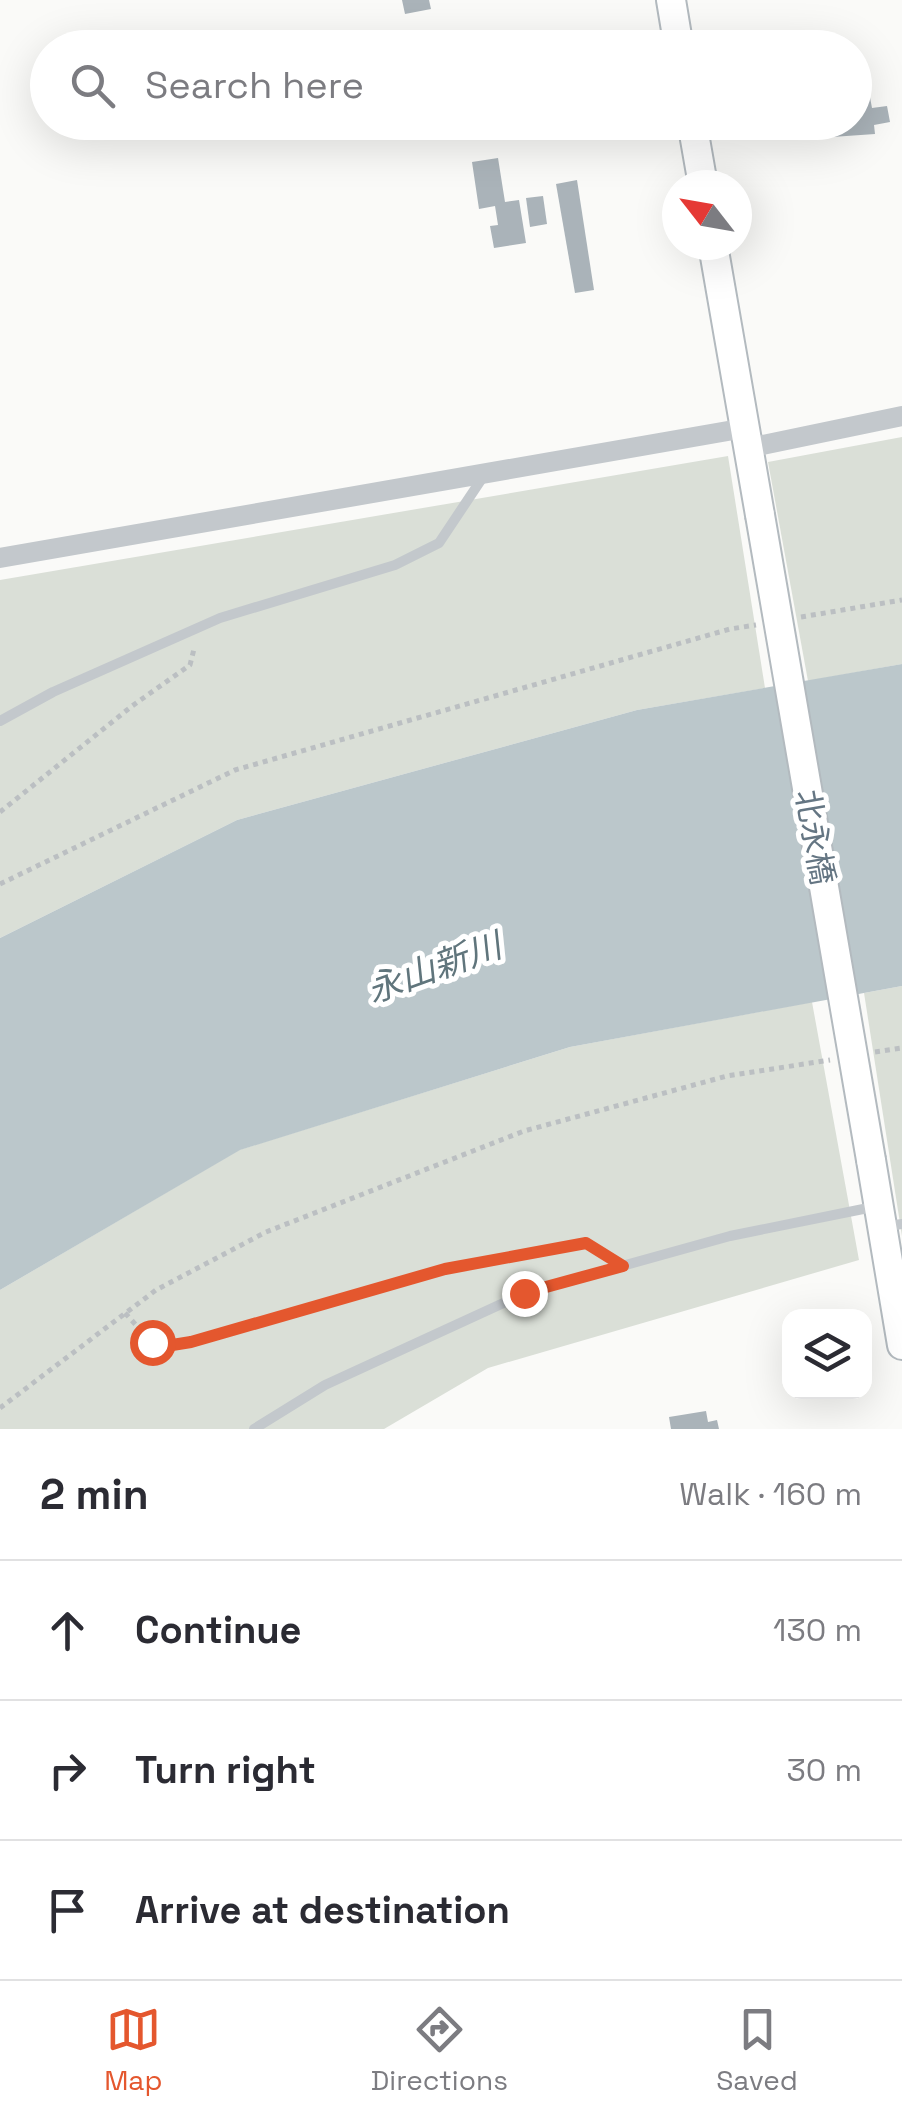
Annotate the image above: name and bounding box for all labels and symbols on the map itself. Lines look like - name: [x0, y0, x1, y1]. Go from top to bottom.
- north arrow: [662, 170, 752, 260]
- street label: 北永橋: [787, 786, 843, 888]
- water label: 永山新川: [361, 922, 511, 1013]
- route end: [502, 1271, 548, 1317]
- route start: [130, 1320, 176, 1366]

